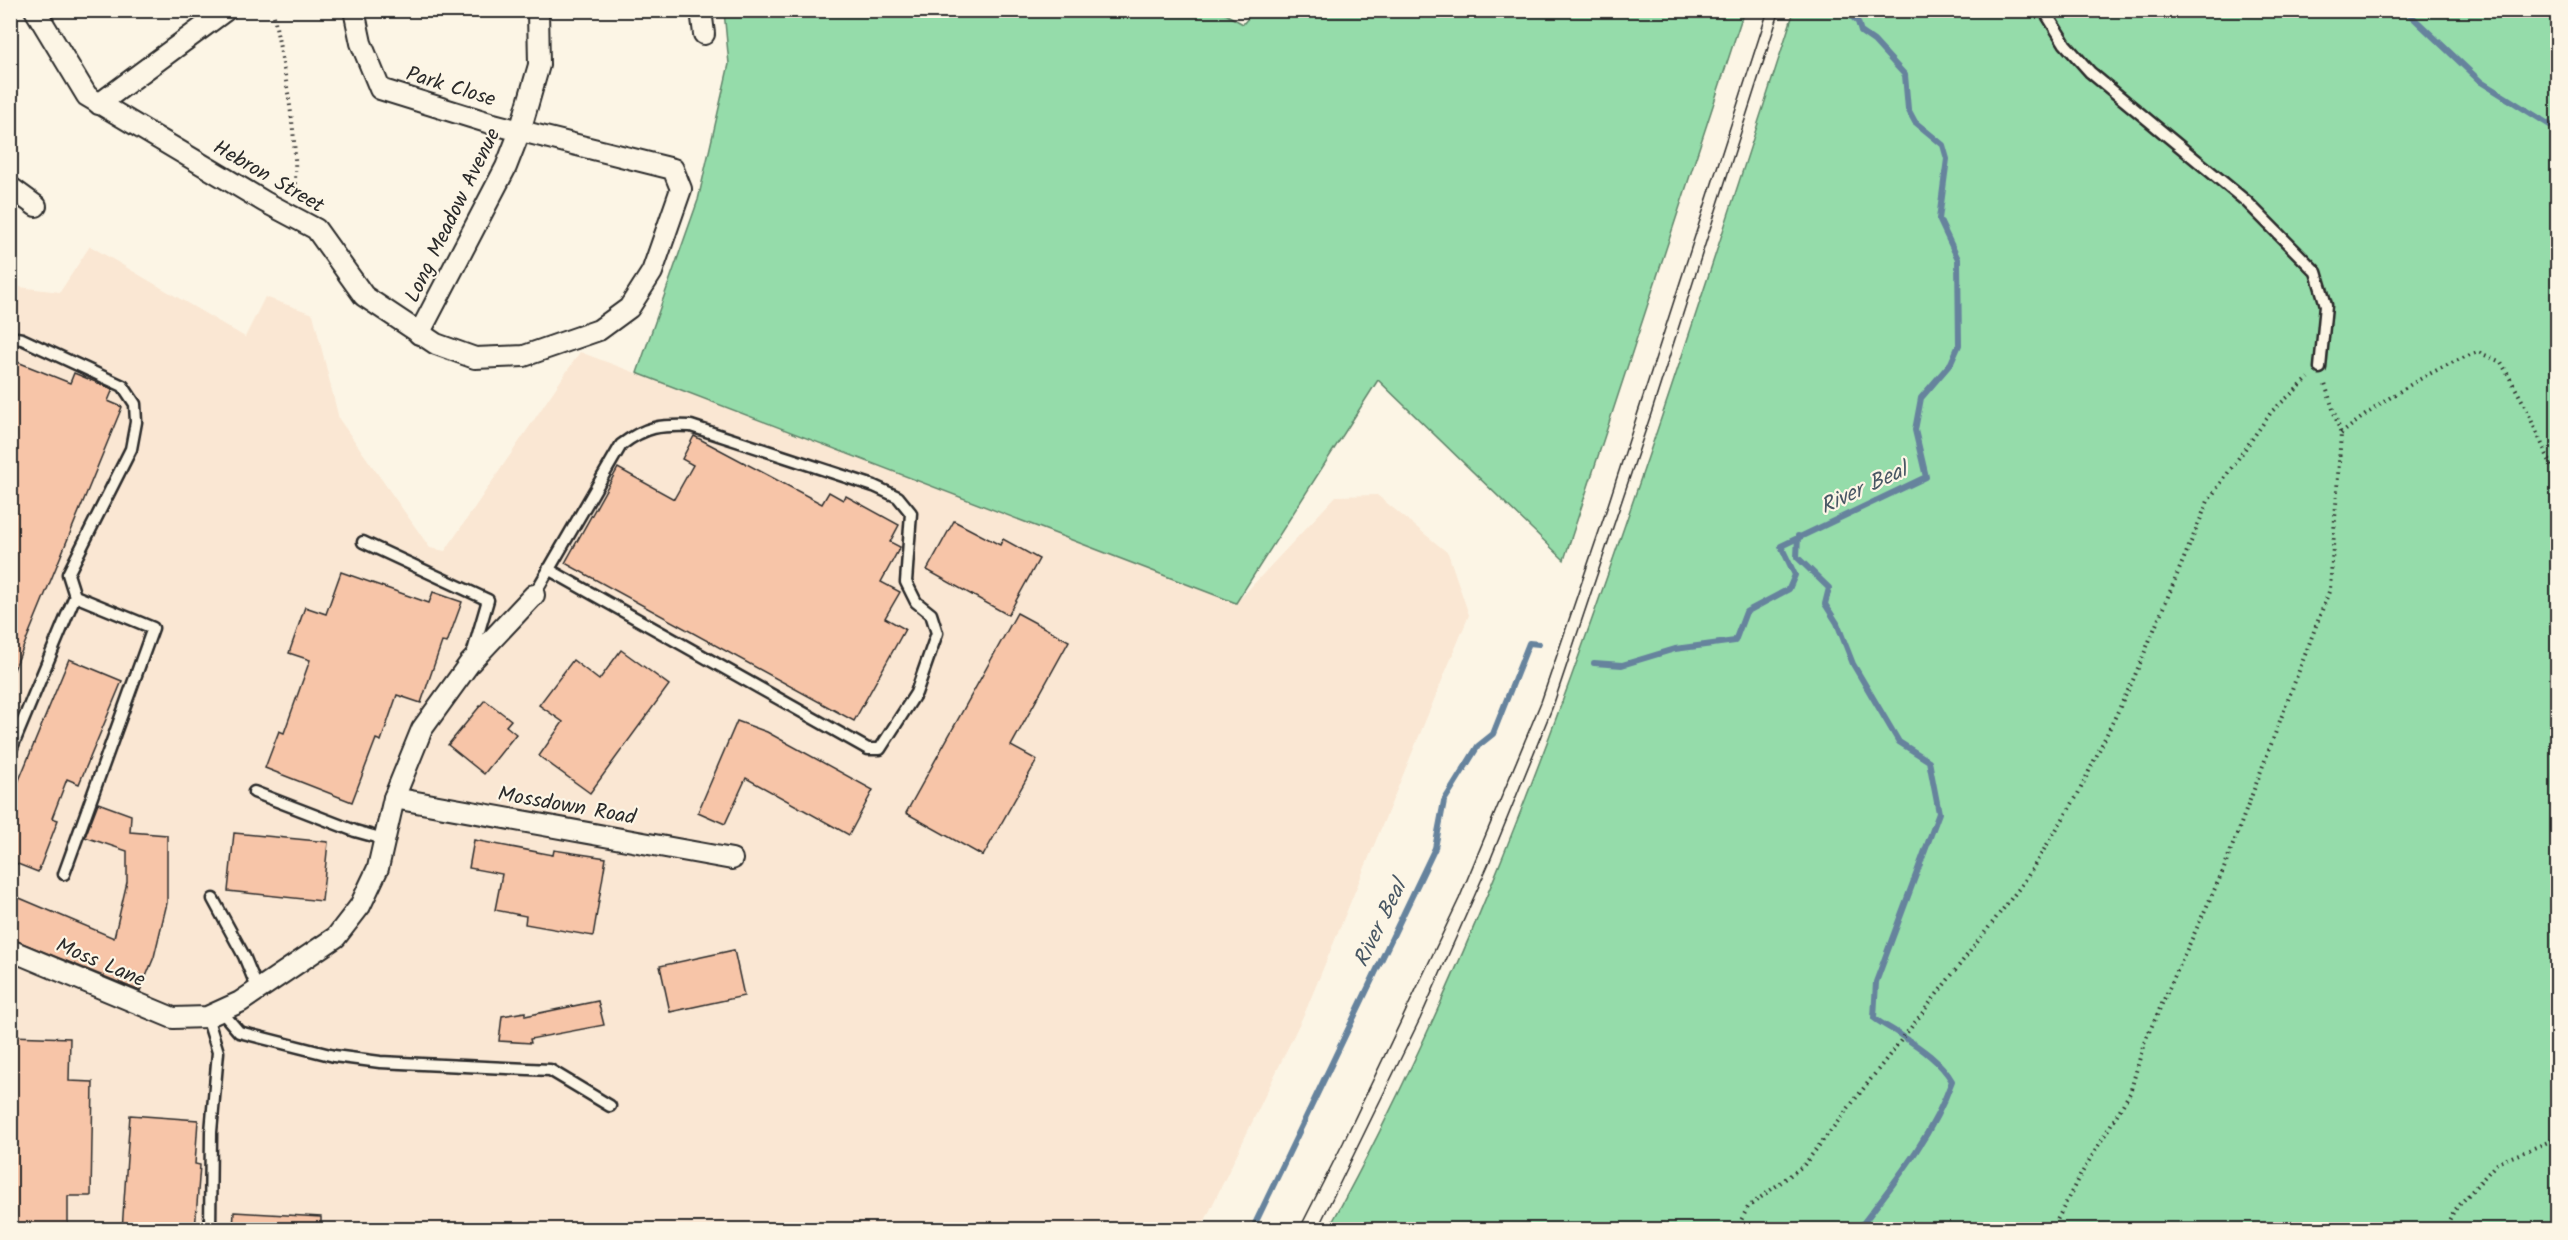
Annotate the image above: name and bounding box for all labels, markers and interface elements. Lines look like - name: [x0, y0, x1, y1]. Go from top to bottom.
- street label: Park Close: [402, 58, 500, 117]
- street label: Long Meadow Avenue: [397, 122, 510, 309]
- street label: Hebron Street: [206, 132, 331, 223]
- water label: River Beal: [1815, 452, 1918, 525]
- street label: Mossdown Road: [495, 778, 639, 835]
- water label: River Beal: [1345, 870, 1419, 974]
- street label: Moss Lane: [51, 930, 151, 997]

